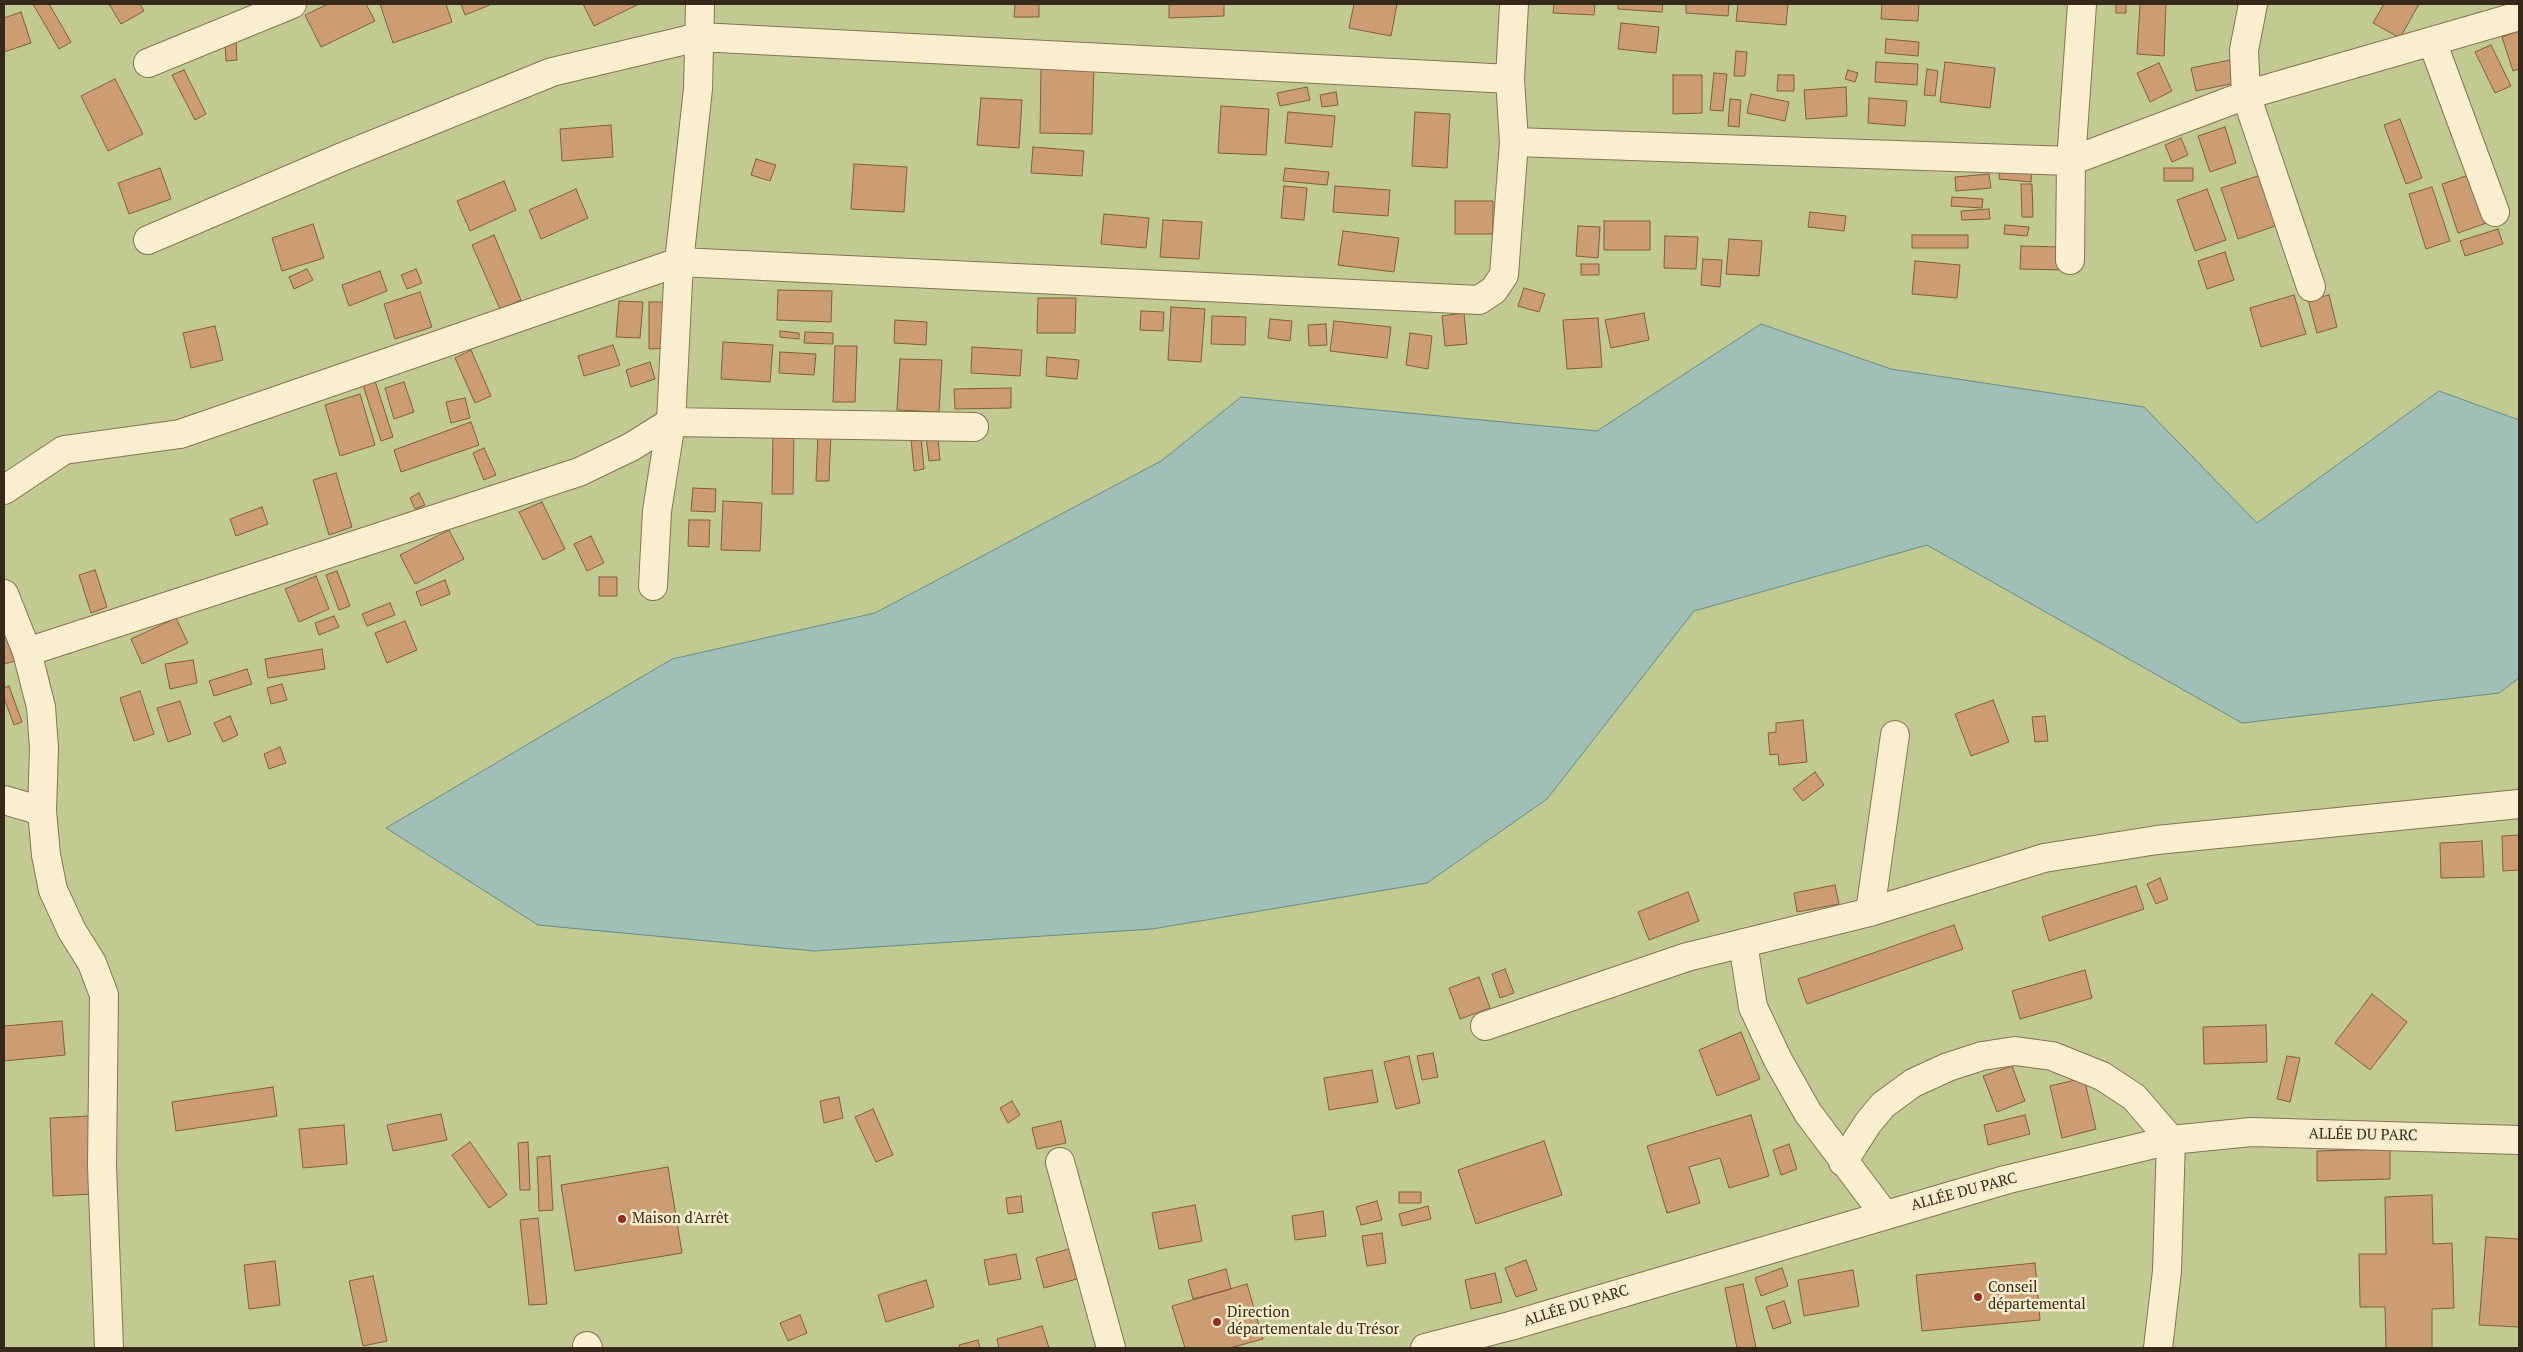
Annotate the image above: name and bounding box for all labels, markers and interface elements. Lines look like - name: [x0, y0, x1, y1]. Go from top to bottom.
- street label: ALLÉE DU PARC: [2308, 1125, 2418, 1145]
- street label: ALLÉE DU PARC: [1909, 1169, 2019, 1215]
- place label: Maison d'Arrêt: [632, 1210, 729, 1228]
- marker: Maison d'Arrêt: [616, 1213, 628, 1225]
- place label: Conseil départemental: [1988, 1279, 2086, 1314]
- street label: ALLÉE DU PARC: [1521, 1281, 1631, 1331]
- marker: Conseil départemental: [1972, 1291, 1984, 1303]
- place label: Direction départementale du Trésor: [1227, 1304, 1399, 1339]
- marker: Direction départementale du Trésor: [1211, 1316, 1223, 1328]

